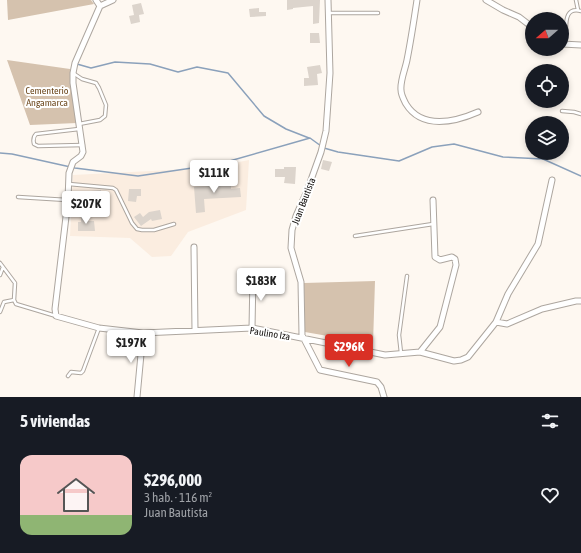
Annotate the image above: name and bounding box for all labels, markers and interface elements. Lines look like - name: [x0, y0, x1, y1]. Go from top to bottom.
- north arrow: [525, 12, 569, 56]
- map controls: [525, 12, 569, 160]
- button: locate: [525, 64, 569, 108]
- park label: Cementerio Angamarca: [26, 85, 69, 108]
- button: layers: [525, 116, 569, 160]
- pin: $111K: [186, 160, 242, 194]
- text: $111K: [199, 165, 229, 180]
- street label: Juan Bautista: [289, 176, 318, 226]
- pin: $207K: [58, 191, 114, 225]
- text: $207K: [71, 196, 101, 211]
- pin: $183K: [233, 268, 289, 302]
- text: $183K: [246, 273, 276, 288]
- street label: Paulino Iza: [249, 325, 291, 342]
- pin: $197K: [103, 330, 159, 364]
- pin: $296K: [321, 334, 377, 368]
- text: $197K: [116, 335, 146, 350]
- text: $296K: [334, 339, 364, 354]
- icon: filters: [539, 410, 561, 432]
- text: 5 viviendas: [20, 411, 90, 431]
- text: $296,000: [144, 470, 202, 490]
- icon: home: [52, 471, 100, 519]
- icon: heart: [539, 484, 561, 506]
- text: 3 hab. · 116 m²: [144, 490, 212, 505]
- text: Juan Bautista: [144, 505, 208, 520]

